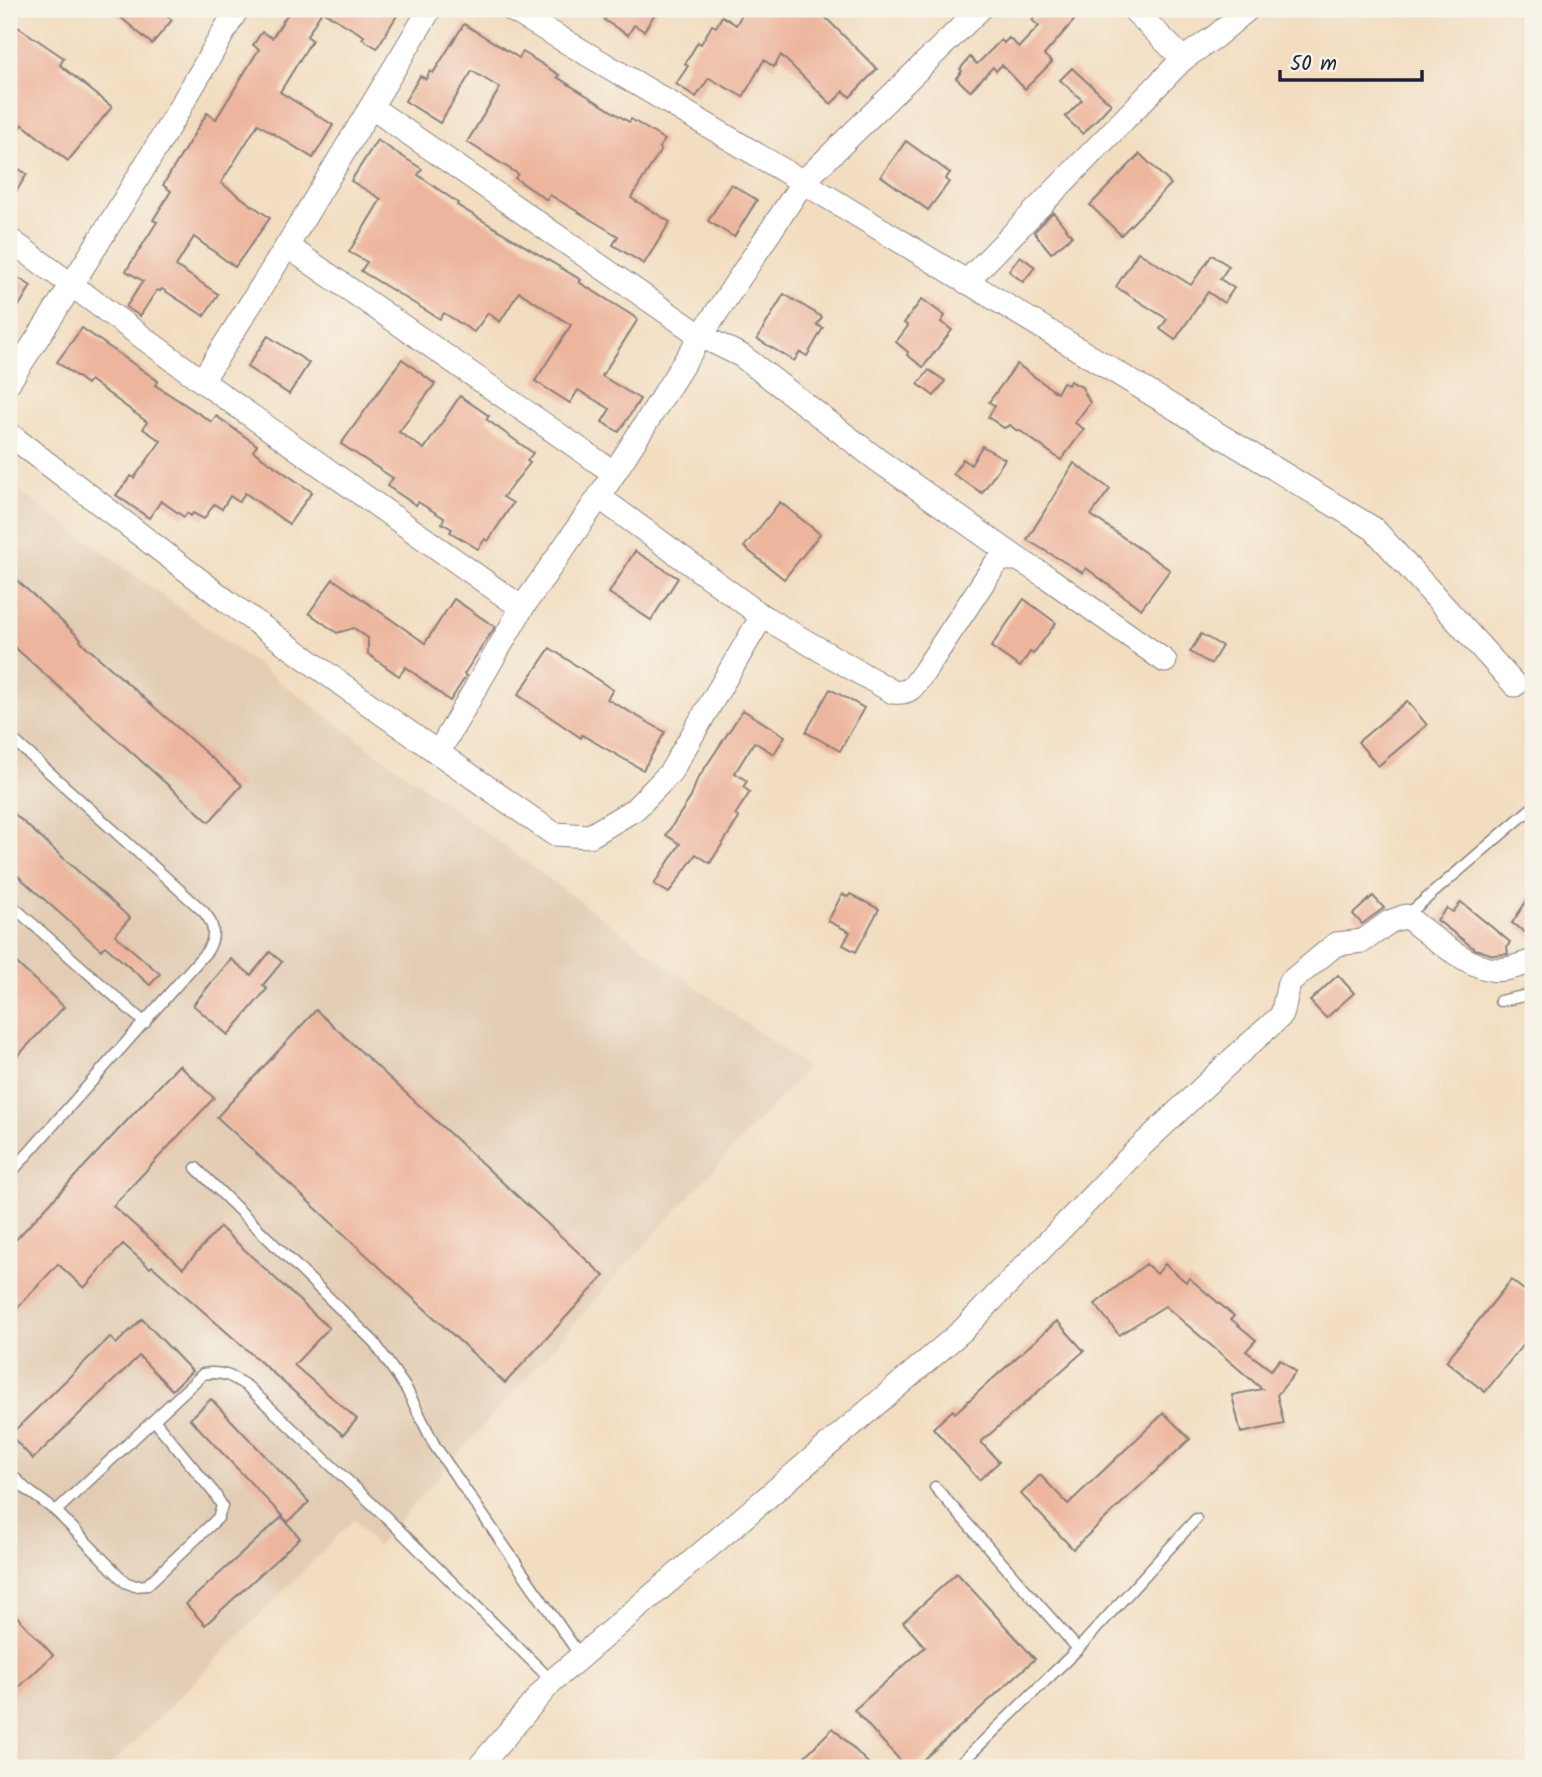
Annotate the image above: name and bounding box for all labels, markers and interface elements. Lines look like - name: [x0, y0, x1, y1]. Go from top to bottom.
- scale bar: [1280, 38, 1421, 82]
- text: 50 m: [1290, 48, 1337, 81]

